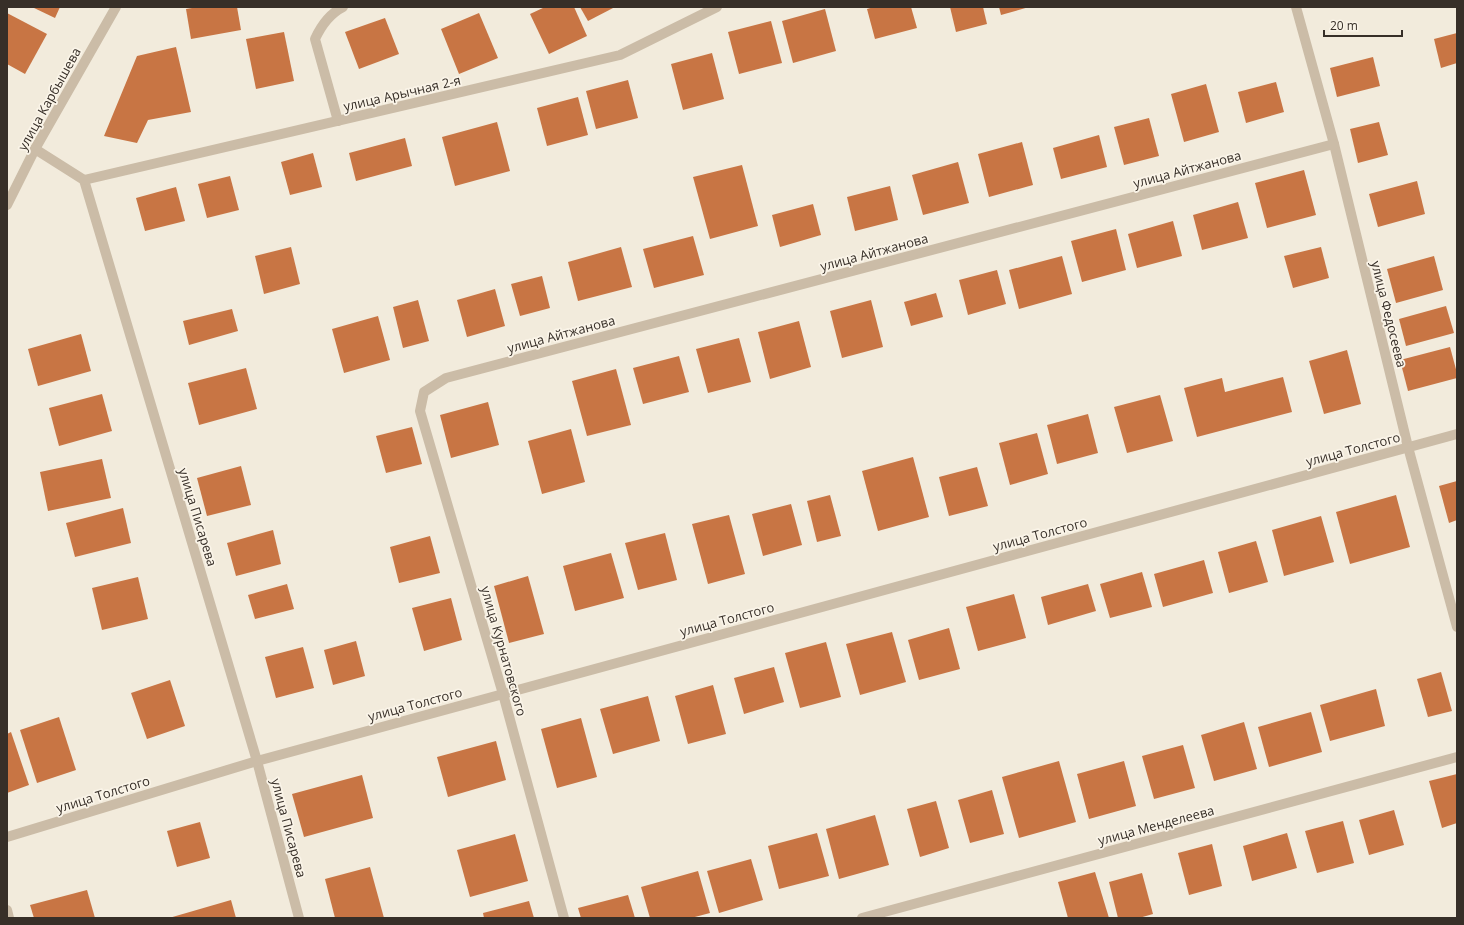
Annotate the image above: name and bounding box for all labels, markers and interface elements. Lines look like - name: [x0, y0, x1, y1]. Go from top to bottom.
- scale bar: [1324, 12, 1402, 38]
- text: 20 m: [1330, 17, 1358, 34]
- street label: улица Карбышева: [13, 44, 85, 154]
- street label: улица Арычная 2-я: [342, 71, 462, 115]
- street label: улица Айтжанова: [1131, 146, 1243, 192]
- street label: улица Айтжанова: [818, 229, 930, 275]
- street label: улица Федосеева: [1367, 259, 1411, 369]
- street label: улица Айтжанова: [505, 311, 617, 357]
- street label: улица Толстого: [1304, 428, 1402, 470]
- street label: улица Писарева: [174, 466, 222, 568]
- street label: улица Толстого: [991, 513, 1089, 555]
- street label: улица Курнатовского: [477, 584, 531, 718]
- street label: улица Толстого: [678, 598, 776, 640]
- street label: улица Толстого: [366, 683, 464, 725]
- street label: улица Толстого: [54, 771, 152, 817]
- street label: улица Писарева: [267, 776, 311, 880]
- street label: улица Менделеева: [1096, 801, 1216, 849]

